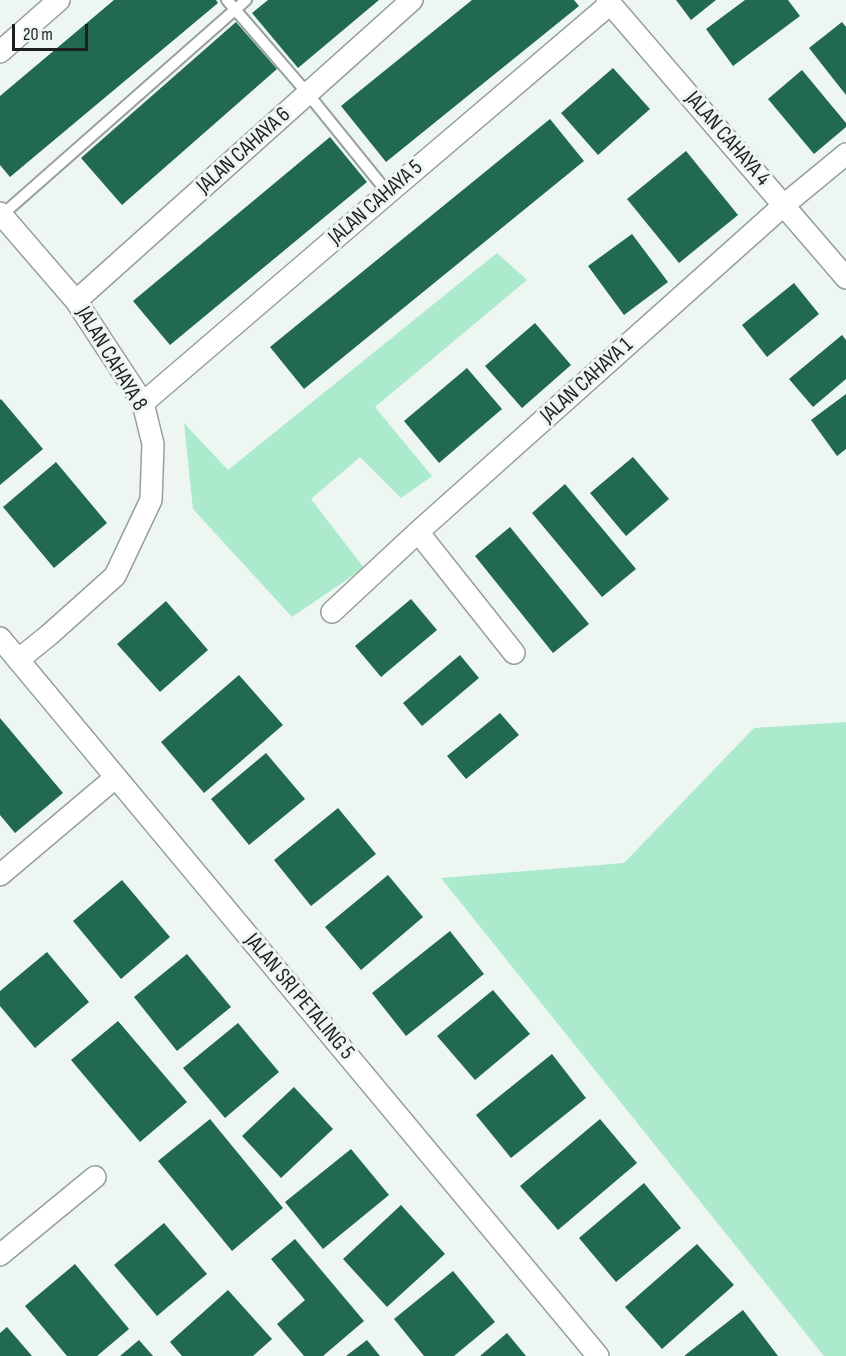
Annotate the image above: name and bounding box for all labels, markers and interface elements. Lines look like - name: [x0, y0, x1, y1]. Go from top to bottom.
- scale bar: [15, 12, 92, 50]
- text: 20 m: [23, 24, 53, 45]
- street label: JALAN CAHAYA 4: [679, 86, 775, 192]
- street label: JALAN CAHAYA 6: [192, 102, 296, 200]
- street label: JALAN CAHAYA 5: [324, 155, 428, 251]
- street label: JALAN CAHAYA 8: [70, 302, 152, 416]
- street label: JALAN CAHAYA 1: [535, 333, 639, 429]
- street label: JALAN SRI PETALING 5: [238, 928, 360, 1066]

